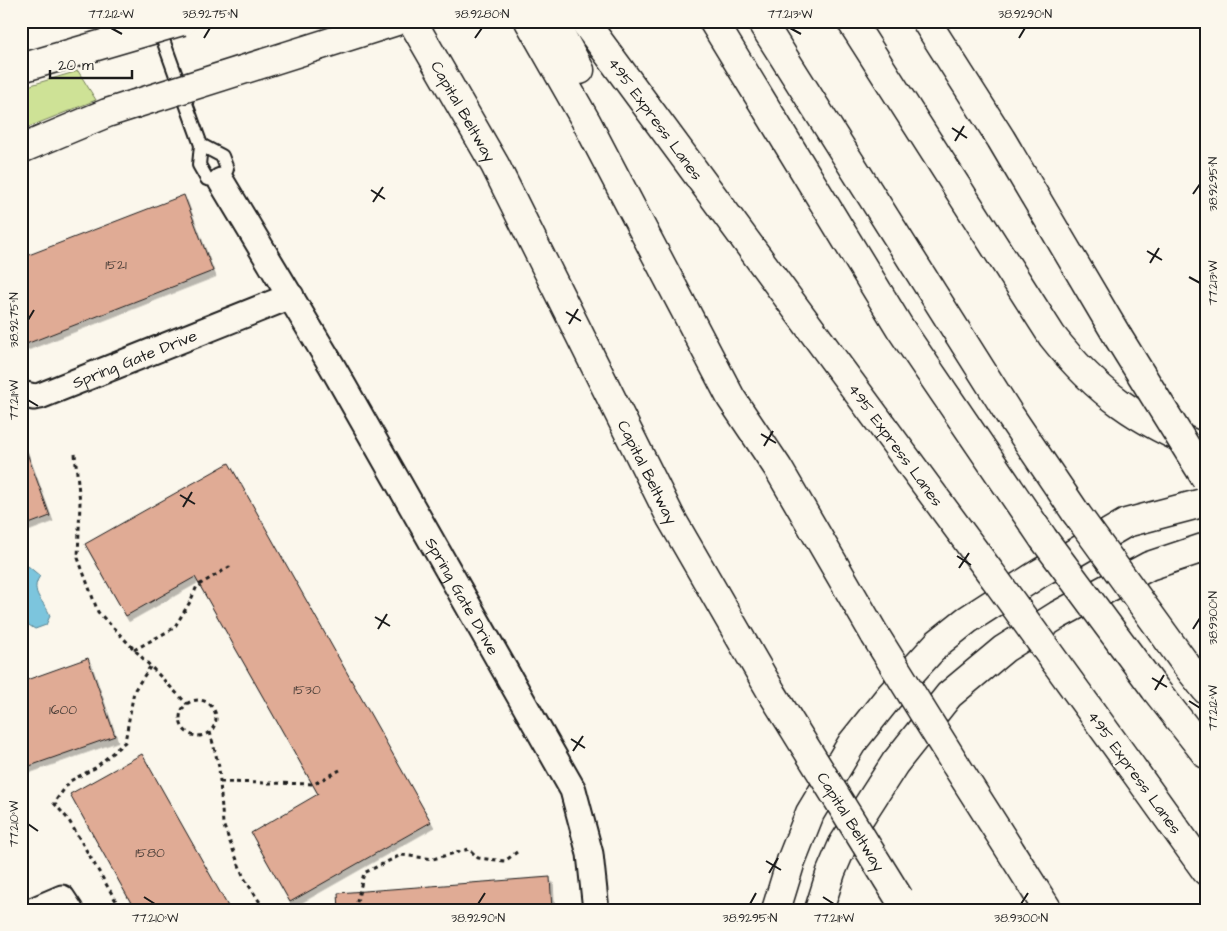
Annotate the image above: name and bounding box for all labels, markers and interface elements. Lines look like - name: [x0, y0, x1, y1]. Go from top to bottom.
- text: 77.212°W: [88, 6, 135, 23]
- text: 38.9275°N: [182, 6, 238, 23]
- text: 38.9280°N: [455, 6, 510, 23]
- text: 77.213°W: [768, 6, 813, 23]
- text: 38.9290°N: [998, 6, 1052, 23]
- scale bar: [50, 48, 132, 80]
- street label: 495 Express Lanes: [602, 53, 708, 185]
- text: 20 m: [58, 55, 94, 76]
- street label: Capital Beltway: [425, 57, 501, 167]
- text: 38.9295°N: [1205, 156, 1222, 211]
- house number: 1521: [105, 255, 127, 275]
- text: 77.213°W: [1205, 260, 1222, 305]
- text: 38.9275°N: [6, 292, 23, 348]
- street label: Spring Gate Drive: [69, 324, 201, 394]
- text: 77.211°W: [6, 379, 23, 420]
- street label: 495 Express Lanes: [843, 379, 948, 511]
- street label: Capital Beltway: [612, 417, 682, 529]
- street label: Spring Gate Drive: [419, 533, 504, 660]
- text: 38.9300°N: [1205, 591, 1222, 645]
- house number: 1530: [293, 680, 321, 700]
- text: 77.212°W: [1205, 684, 1222, 731]
- house number: 1600: [49, 700, 77, 720]
- street label: 495 Express Lanes: [1082, 706, 1186, 839]
- street label: Capital Beltway: [812, 768, 890, 877]
- text: 77.210°W: [6, 800, 23, 847]
- house number: 1580: [135, 843, 165, 863]
- text: 77.210°W: [132, 910, 179, 927]
- text: 38.9290°N: [451, 910, 505, 927]
- text: 38.9295°N: [723, 910, 778, 927]
- text: 77.211°W: [814, 910, 855, 927]
- text: 38.9300°N: [994, 910, 1048, 927]

